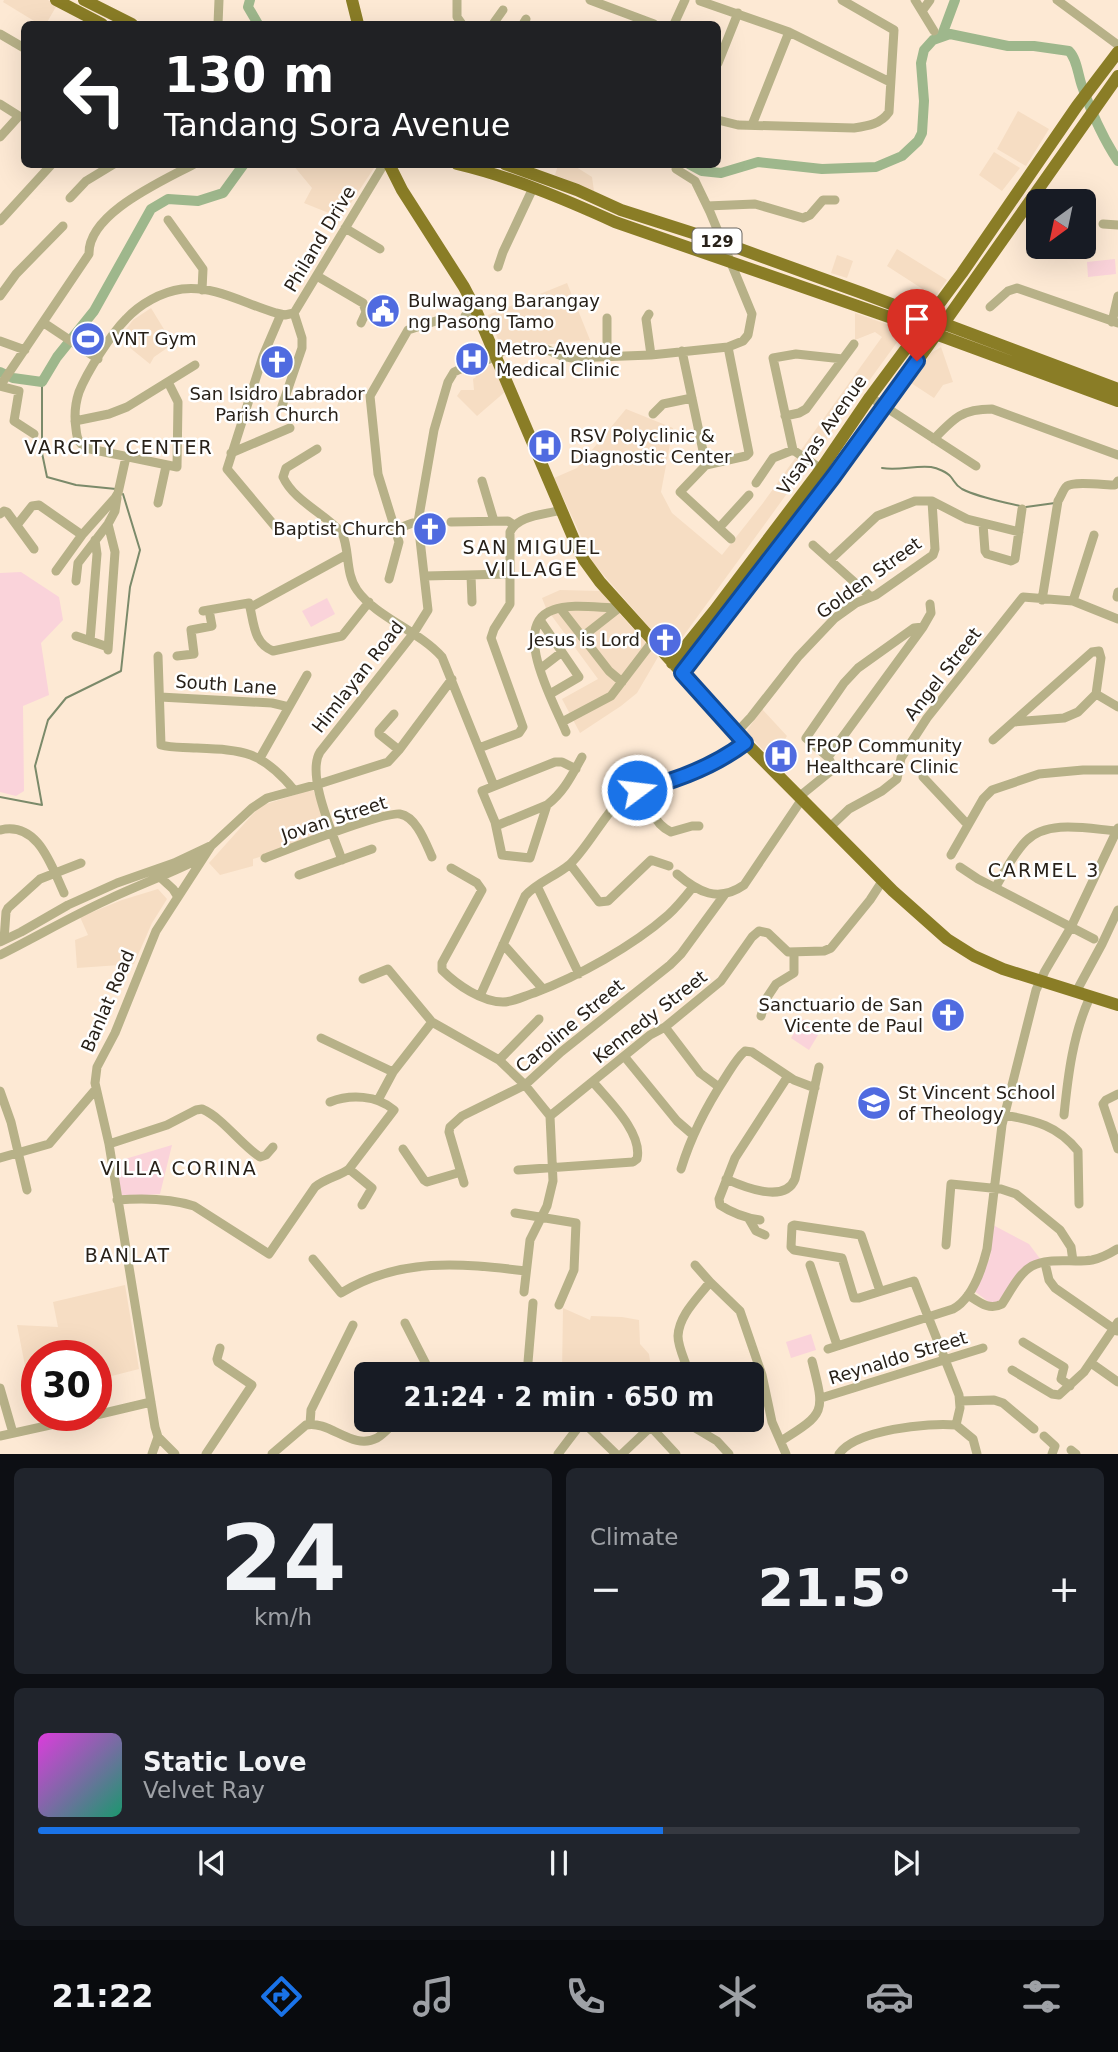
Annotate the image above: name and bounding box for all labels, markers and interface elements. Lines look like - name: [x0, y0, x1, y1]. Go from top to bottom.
- text: 130 m: [164, 47, 334, 104]
- icon: left: [49, 49, 140, 140]
- text: Tandang Sora Avenue: [164, 106, 511, 144]
- street label: Philand Drive: [280, 182, 359, 296]
- north arrow: [1026, 189, 1096, 259]
- map controls: [1026, 189, 1096, 259]
- road number: 129: [692, 229, 742, 254]
- pin: [887, 289, 947, 361]
- place label: Bulwagang Barangay ng Pasong Tamo: [408, 290, 600, 332]
- public building icon: Bulwagang Barangay ng Pasong Tamo: [364, 292, 402, 330]
- icon: arrive: [898, 300, 936, 338]
- sports icon: VNT Gym: [69, 320, 107, 358]
- place label: VNT Gym: [112, 328, 197, 349]
- place label: Metro-Avenue Medical Clinic: [496, 338, 621, 380]
- hospital icon: Metro-Avenue Medical Clinic: [453, 340, 491, 378]
- church icon: San Isidro Labrador Parish Church: [258, 343, 296, 381]
- street label: Visayas Avenue: [773, 371, 871, 498]
- place label: San Isidro Labrador Parish Church: [189, 383, 365, 425]
- place label: RSV Polyclinic & Diagnostic Center: [570, 425, 732, 467]
- hospital icon: RSV Polyclinic & Diagnostic Center: [526, 427, 564, 465]
- district label: VARCITY CENTER: [24, 436, 214, 458]
- church icon: Baptist Church: [411, 510, 449, 548]
- place label: Baptist Church: [273, 518, 406, 539]
- street label: Golden Street: [812, 533, 925, 623]
- district label: SAN MIGUEL VILLAGE: [463, 536, 601, 580]
- street label: Himlayan Road: [307, 617, 408, 737]
- church icon: Jesus is Lord: [646, 621, 684, 659]
- street label: Angel Street: [900, 623, 985, 724]
- place label: Jesus is Lord: [527, 629, 640, 650]
- street label: South Lane: [175, 670, 277, 699]
- place label: FPOP Community Healthcare Clinic: [806, 735, 962, 777]
- hospital icon: FPOP Community Healthcare Clinic: [762, 737, 800, 775]
- position arrow: [600, 753, 674, 827]
- street label: Jovan Street: [277, 792, 389, 846]
- district label: CARMEL 3: [988, 859, 1100, 881]
- street label: Banlat Road: [77, 947, 138, 1055]
- street label: Kennedy Street: [589, 966, 711, 1067]
- street label: Caroline Street: [511, 974, 628, 1077]
- place label: Sanctuario de San Vicente de Paul: [759, 994, 923, 1036]
- church icon: Sanctuario de San Vicente de Paul: [929, 996, 967, 1034]
- place label: St Vincent School of Theology: [898, 1082, 1055, 1124]
- school or university icon: St Vincent School of Theology: [855, 1084, 893, 1122]
- district label: VILLA CORINA: [100, 1157, 258, 1179]
- district label: BANLAT: [85, 1244, 171, 1266]
- street label: Reynaldo Street: [826, 1326, 970, 1389]
- speed limit sign: 30: [21, 1340, 112, 1431]
- text: 21:24 · 2 min · 650 m: [404, 1382, 714, 1412]
- text: 24: [220, 1506, 346, 1611]
- text: Climate: [590, 1524, 679, 1550]
- text: 21.5°: [758, 1558, 912, 1618]
- text: −: [590, 1567, 622, 1611]
- text: +: [1048, 1567, 1080, 1611]
- text: km/h: [254, 1604, 312, 1630]
- text: Static Love: [143, 1747, 307, 1777]
- text: Velvet Ray: [143, 1777, 265, 1803]
- icon: previous: [193, 1844, 231, 1882]
- icon: pause: [540, 1844, 578, 1882]
- icon: next: [887, 1844, 925, 1882]
- icon: directions: [257, 1972, 306, 2021]
- icon: music: [409, 1972, 458, 2021]
- icon: phone: [561, 1972, 610, 2021]
- icon: climate: [713, 1972, 762, 2021]
- icon: car: [865, 1972, 914, 2021]
- icon: filters: [1017, 1972, 1066, 2021]
- text: 21:22: [52, 1977, 153, 2015]

